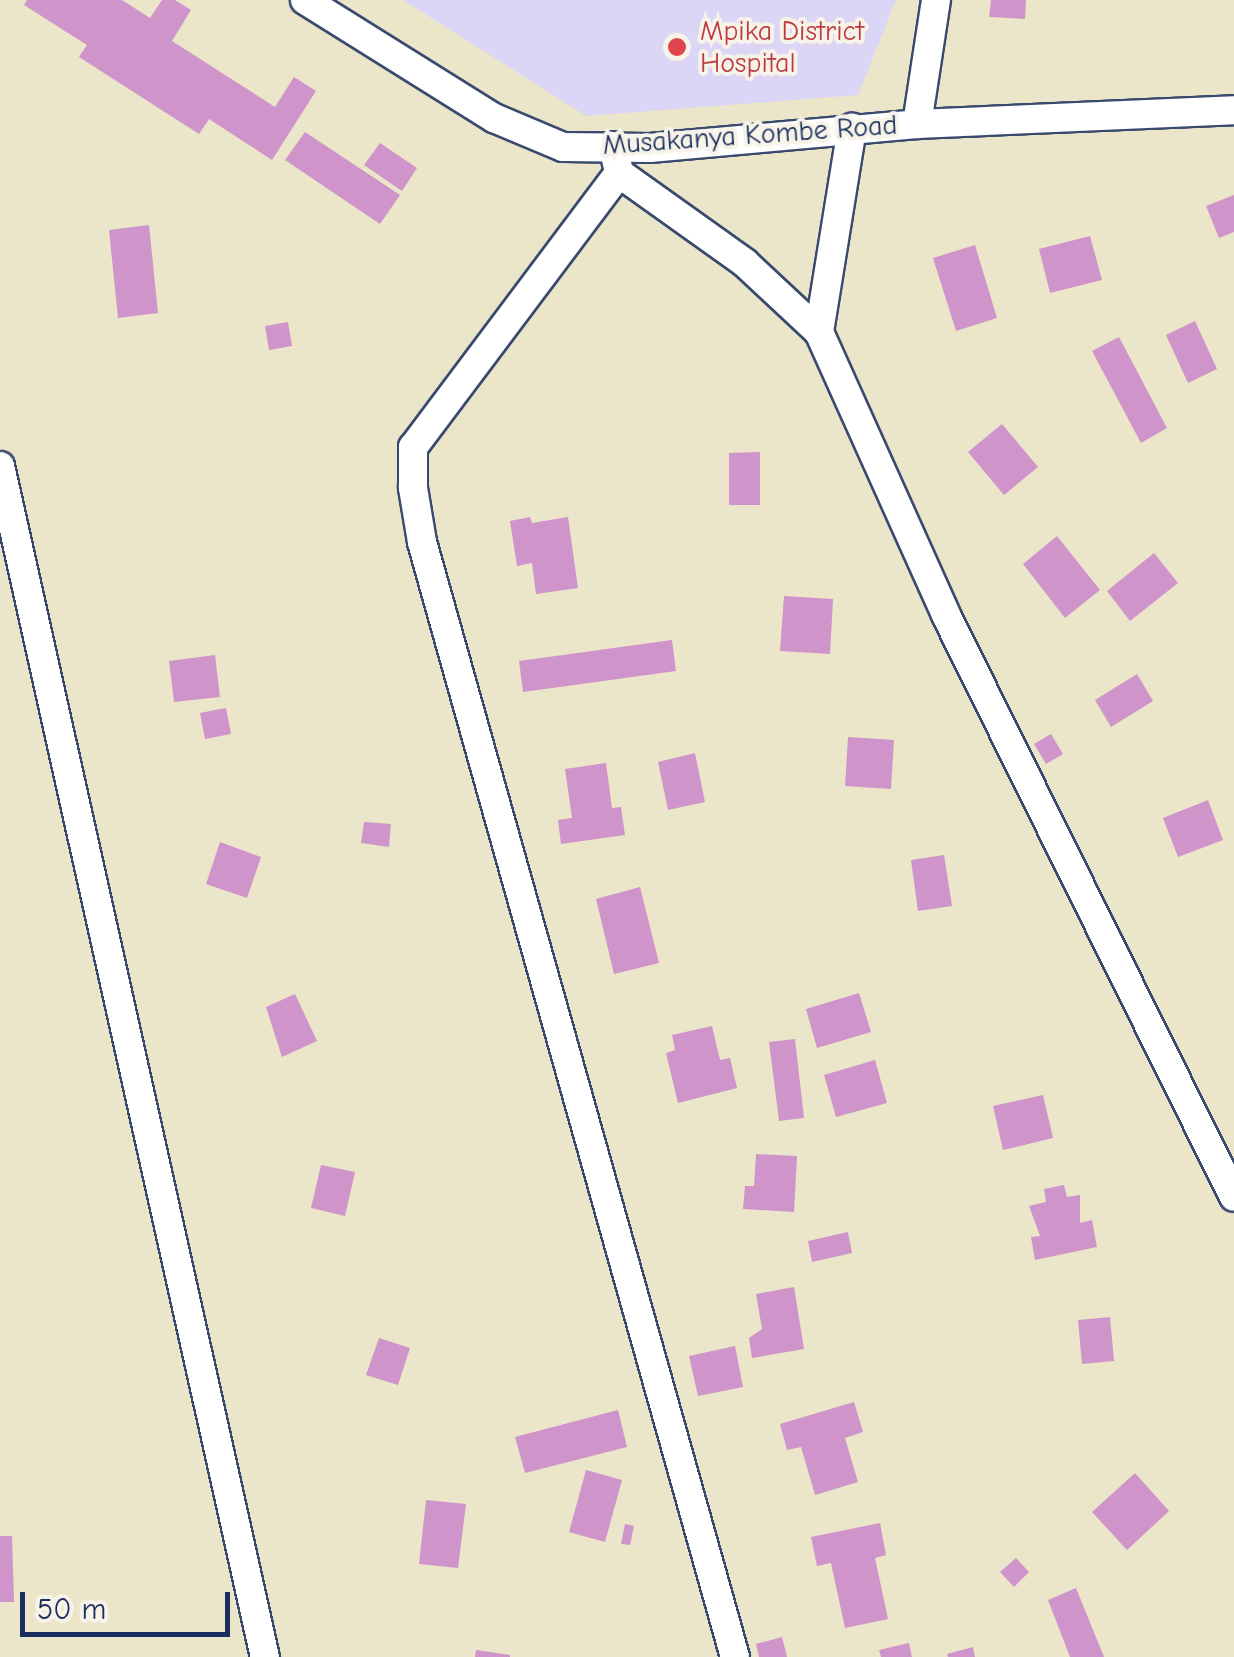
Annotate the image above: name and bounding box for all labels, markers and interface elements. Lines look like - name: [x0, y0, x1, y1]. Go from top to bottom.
- place label: Mpika District Hospital: [700, 14, 864, 80]
- marker: Mpika District Hospital: [664, 34, 690, 60]
- street label: Musakanya Kombe Road: [602, 108, 898, 162]
- scale bar: [25, 1572, 235, 1634]
- text: 50 m: [37, 1592, 106, 1627]

